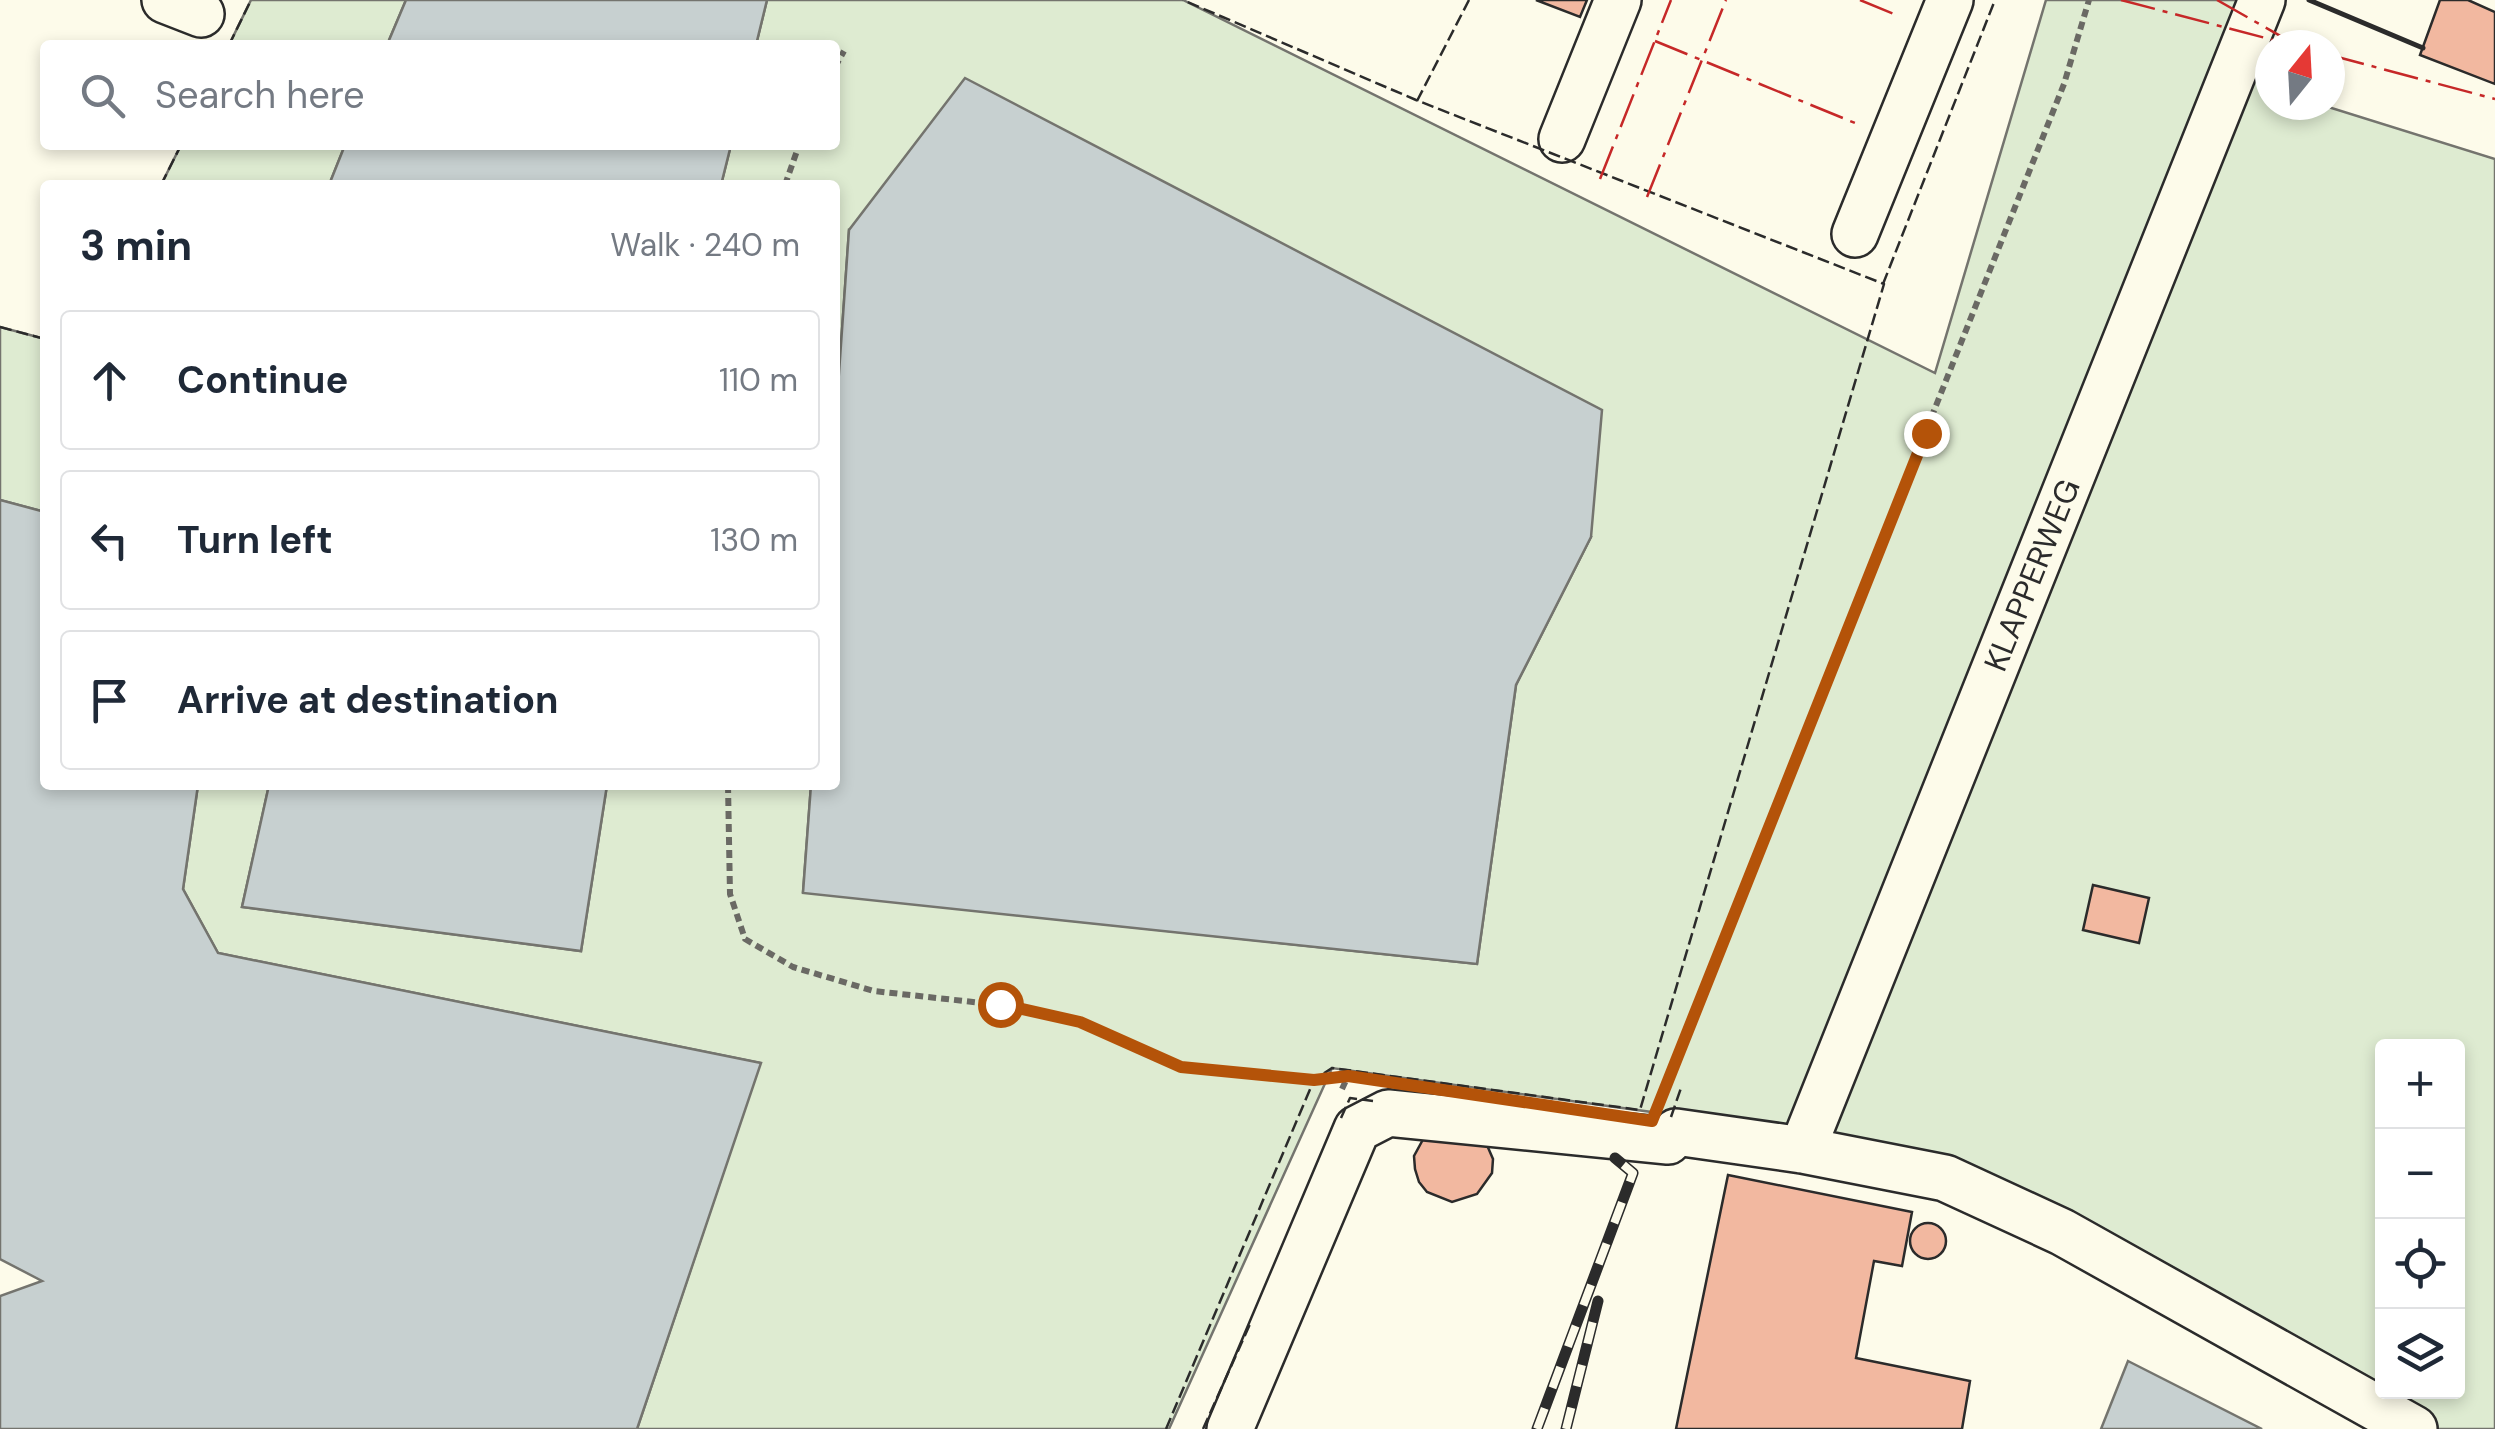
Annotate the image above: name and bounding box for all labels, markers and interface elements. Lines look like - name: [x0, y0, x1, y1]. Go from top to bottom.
- north arrow: [2255, 30, 2345, 120]
- search box: [40, 40, 840, 150]
- icon: search: [75, 68, 130, 123]
- text: Search here: [155, 70, 365, 120]
- text: 3 min: [80, 218, 192, 273]
- text: Walk · 240 m: [610, 224, 800, 266]
- icon: ahead: [82, 353, 137, 408]
- text: Continue: [177, 355, 348, 405]
- text: 110 m: [719, 359, 798, 401]
- route end: [1904, 411, 1950, 457]
- street label: KLAPPERWEG: [1974, 473, 2090, 677]
- icon: left: [82, 513, 137, 568]
- text: Turn left: [177, 515, 333, 565]
- text: 130 m: [710, 519, 798, 561]
- icon: arrive: [82, 673, 137, 728]
- text: Arrive at destination: [177, 675, 559, 725]
- route start: [978, 982, 1024, 1028]
- map controls: [2375, 1039, 2465, 1399]
- button: +: [2375, 1039, 2465, 1129]
- button: −: [2375, 1129, 2465, 1219]
- button: locate: [2375, 1219, 2465, 1309]
- button: layers: [2375, 1309, 2465, 1399]

